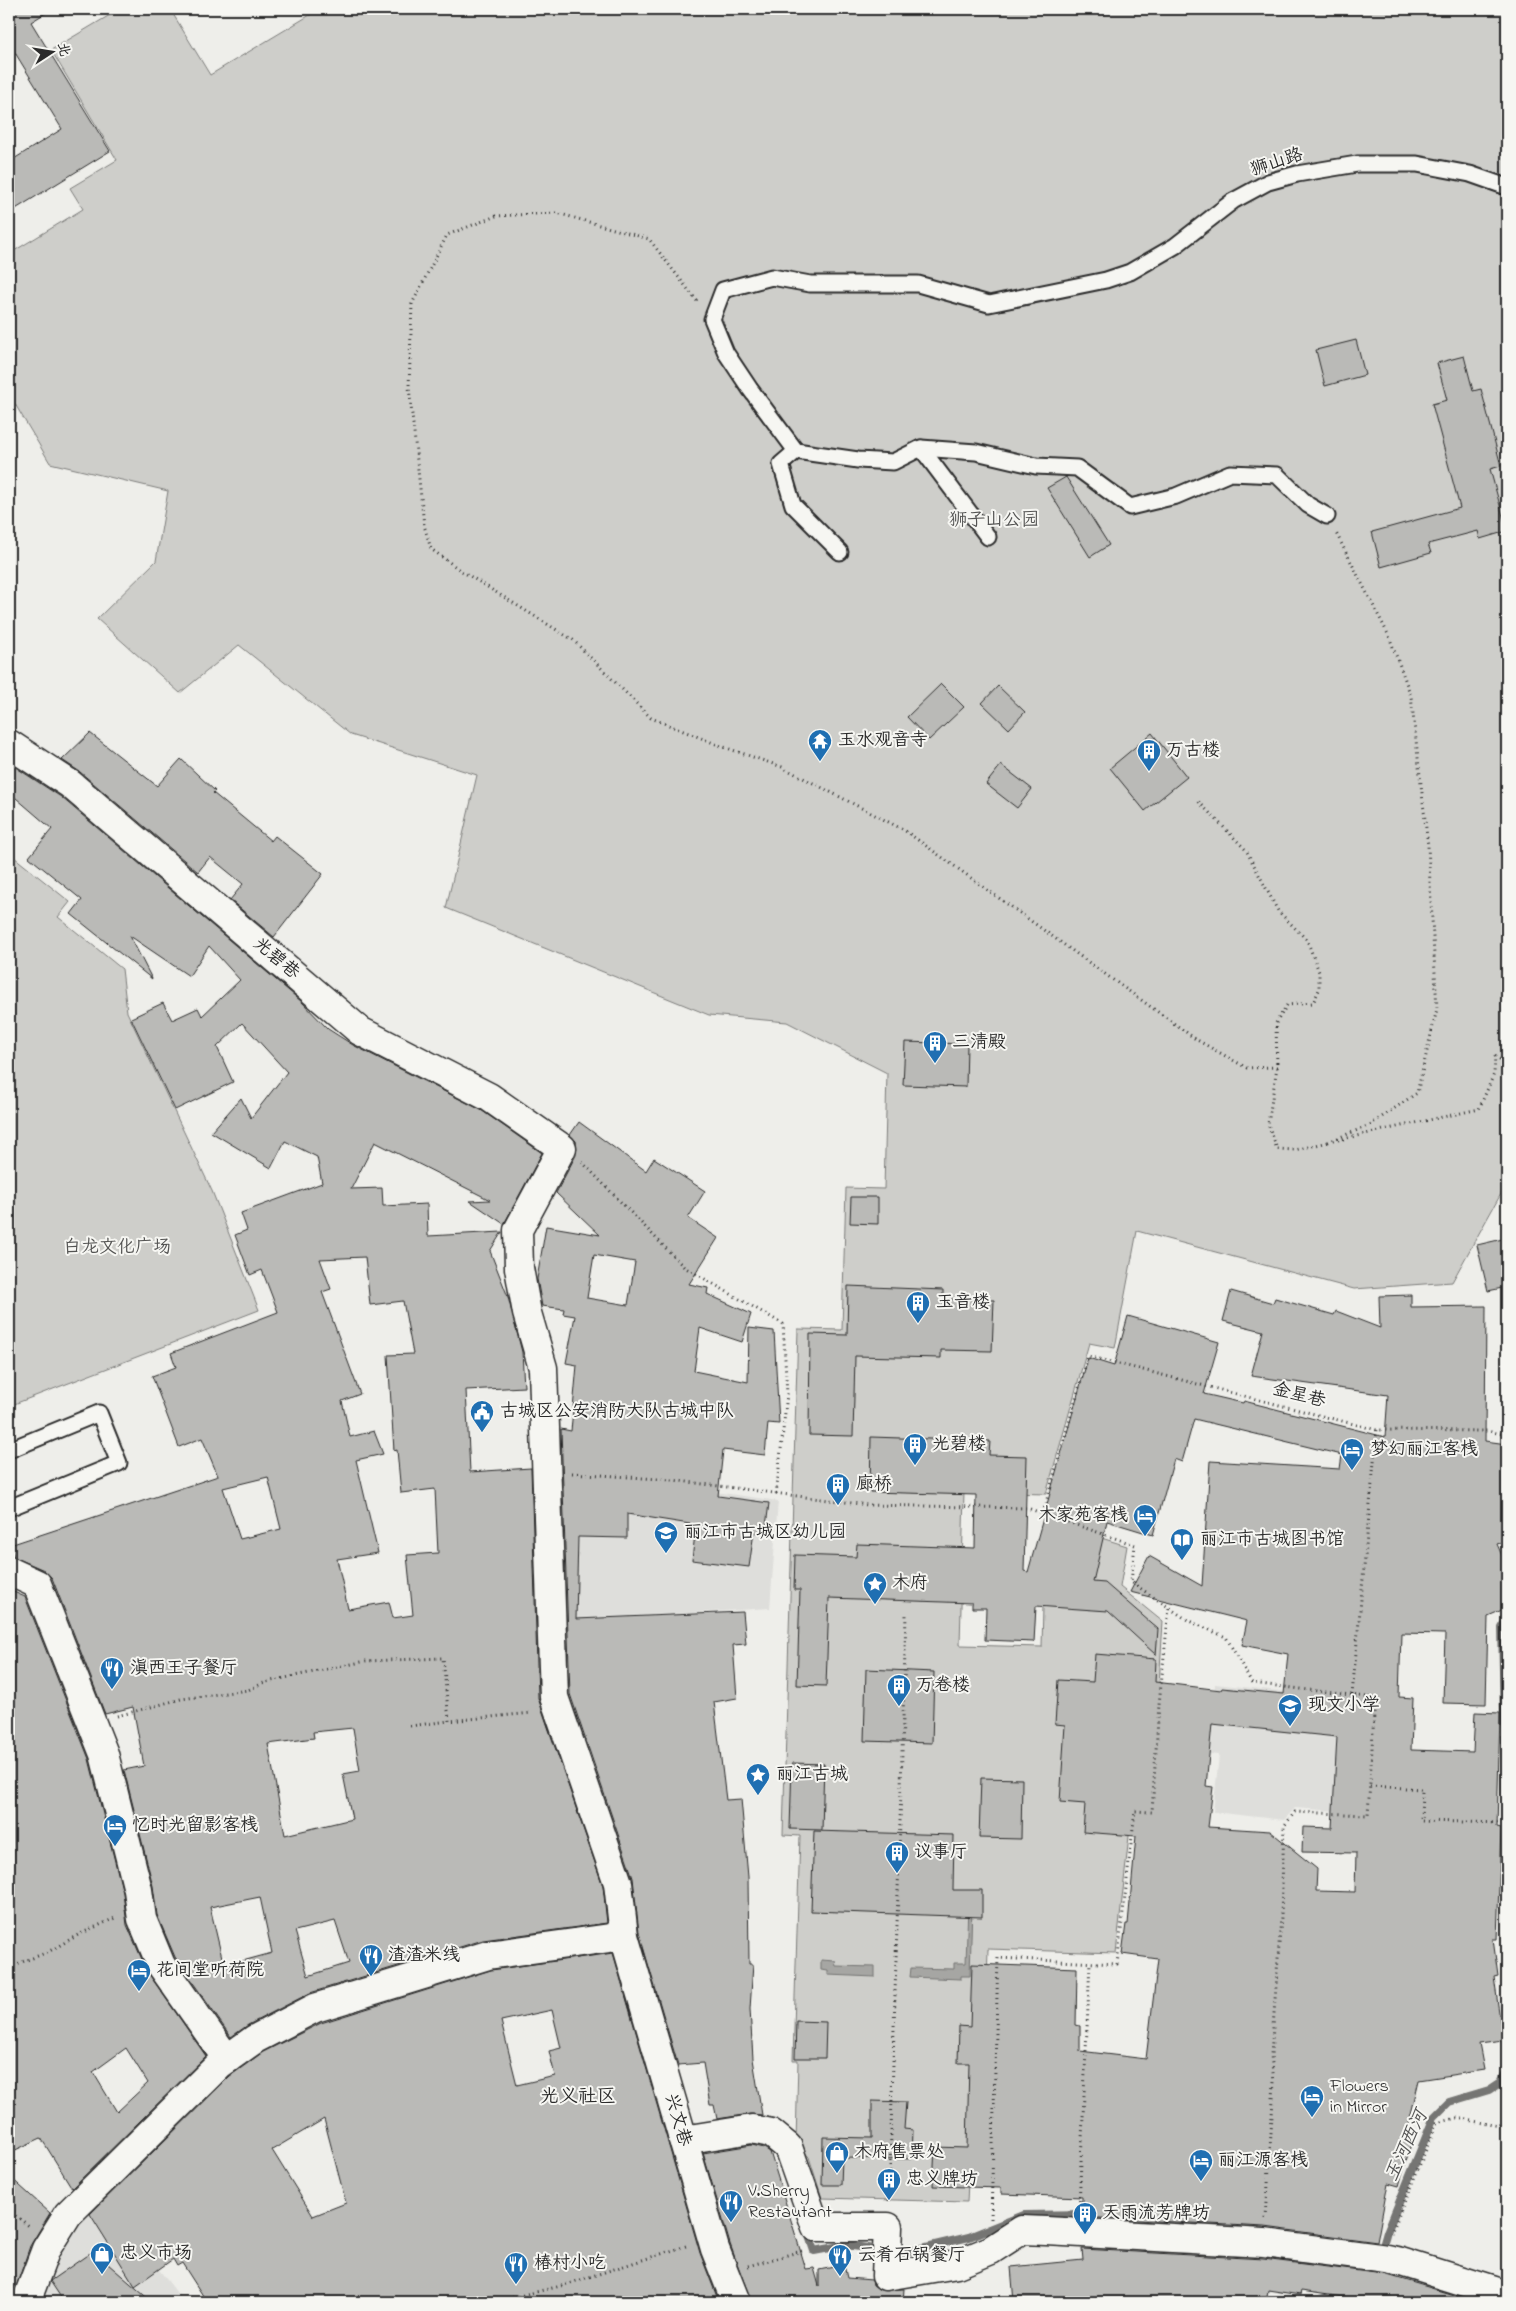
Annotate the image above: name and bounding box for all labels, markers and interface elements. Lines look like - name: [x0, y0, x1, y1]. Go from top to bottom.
- north arrow: [28, 28, 78, 78]
- text: 北: [52, 41, 75, 59]
- street label: 狮山路: [1247, 142, 1307, 184]
- park label: 狮子山公园: [949, 508, 1039, 534]
- temple icon: 玉水观音寺: [807, 728, 833, 762]
- place label: 玉水观音寺: [838, 728, 928, 754]
- building icon: 万古楼: [1136, 738, 1162, 772]
- place label: 万古楼: [1166, 738, 1220, 764]
- street label: 光碧巷: [247, 932, 305, 986]
- building icon: 三清殿: [922, 1030, 948, 1064]
- place label: 三清殿: [952, 1030, 1006, 1056]
- park label: 白龙文化广场: [63, 1235, 171, 1261]
- building icon: 玉音楼: [905, 1290, 931, 1324]
- place label: 玉音楼: [936, 1290, 990, 1316]
- street label: 金星巷: [1270, 1377, 1328, 1415]
- public building icon: 古城区公安消防大队古城中队: [469, 1399, 495, 1433]
- place label: 古城区公安消防大队古城中队: [500, 1399, 734, 1425]
- building icon: 光碧楼: [902, 1432, 928, 1466]
- place label: 光碧楼: [932, 1432, 986, 1458]
- hotel icon: 梦幻丽江客栈: [1339, 1437, 1365, 1471]
- place label: 梦幻丽江客栈: [1370, 1437, 1478, 1463]
- building icon: 廊桥: [825, 1472, 851, 1506]
- place label: 廊桥: [856, 1472, 892, 1498]
- place label: 木家苑客栈: [1038, 1503, 1128, 1529]
- hotel icon: 木家苑客栈: [1132, 1503, 1158, 1537]
- school or university icon: 丽江市古城区幼儿园: [653, 1520, 679, 1554]
- place label: 丽江市古城区幼儿园: [684, 1520, 846, 1546]
- library icon: 丽江市古城图书馆: [1169, 1527, 1195, 1561]
- place label: 丽江市古城图书馆: [1200, 1527, 1344, 1553]
- place icon: 木府: [862, 1571, 888, 1605]
- place label: 木府: [892, 1571, 928, 1597]
- restaurant icon: 滇西王子餐厅: [99, 1656, 125, 1690]
- place label: 滇西王子餐厅: [130, 1656, 238, 1682]
- building icon: 万卷楼: [886, 1673, 912, 1707]
- place label: 万卷楼: [916, 1673, 970, 1699]
- school or university icon: 现文小学: [1277, 1693, 1303, 1727]
- place label: 现文小学: [1308, 1693, 1380, 1719]
- place icon: 丽江古城: [745, 1762, 771, 1796]
- place label: 丽江古城: [776, 1762, 848, 1788]
- hotel icon: 忆时光留影客栈: [102, 1813, 128, 1847]
- place label: 忆时光留影客栈: [132, 1813, 258, 1839]
- building icon: 议事厅: [884, 1840, 910, 1874]
- place label: 议事厅: [914, 1840, 968, 1866]
- restaurant icon: 渣渣米线: [358, 1943, 384, 1977]
- place label: 渣渣米线: [388, 1943, 460, 1969]
- hotel icon: 花间堂听荷院: [126, 1958, 152, 1992]
- place label: 花间堂听荷院: [156, 1958, 264, 1984]
- place label: Flowers in Mirror: [1329, 2074, 1389, 2121]
- district label: 光义社区: [540, 2084, 616, 2111]
- hotel icon: Flowers in Mirror: [1299, 2084, 1325, 2118]
- street label: 兴文巷: [657, 2090, 697, 2150]
- water label: 玉河西河: [1379, 2103, 1437, 2186]
- shop icon: 木府售票处: [824, 2140, 850, 2174]
- place label: 木府售票处: [854, 2140, 944, 2166]
- hotel icon: 丽江源客栈: [1188, 2148, 1214, 2182]
- place label: 丽江源客栈: [1218, 2148, 1308, 2174]
- building icon: 忠义牌坊: [876, 2167, 902, 2201]
- place label: 忠义牌坊: [906, 2167, 978, 2193]
- place label: V.Sherry Restautant: [747, 2179, 832, 2226]
- restaurant icon: V.Sherry Restautant: [718, 2189, 744, 2223]
- building icon: 天雨流芳牌坊: [1072, 2201, 1098, 2235]
- place label: 天雨流芳牌坊: [1102, 2201, 1210, 2227]
- shop icon: 忠义市场: [89, 2241, 115, 2275]
- place label: 忠义市场: [120, 2241, 192, 2267]
- restaurant icon: 云肴石锅餐厅: [827, 2243, 853, 2277]
- place label: 云肴石锅餐厅: [858, 2243, 966, 2269]
- restaurant icon: 椿村小吃: [503, 2251, 529, 2285]
- place label: 椿村小吃: [534, 2251, 606, 2277]

